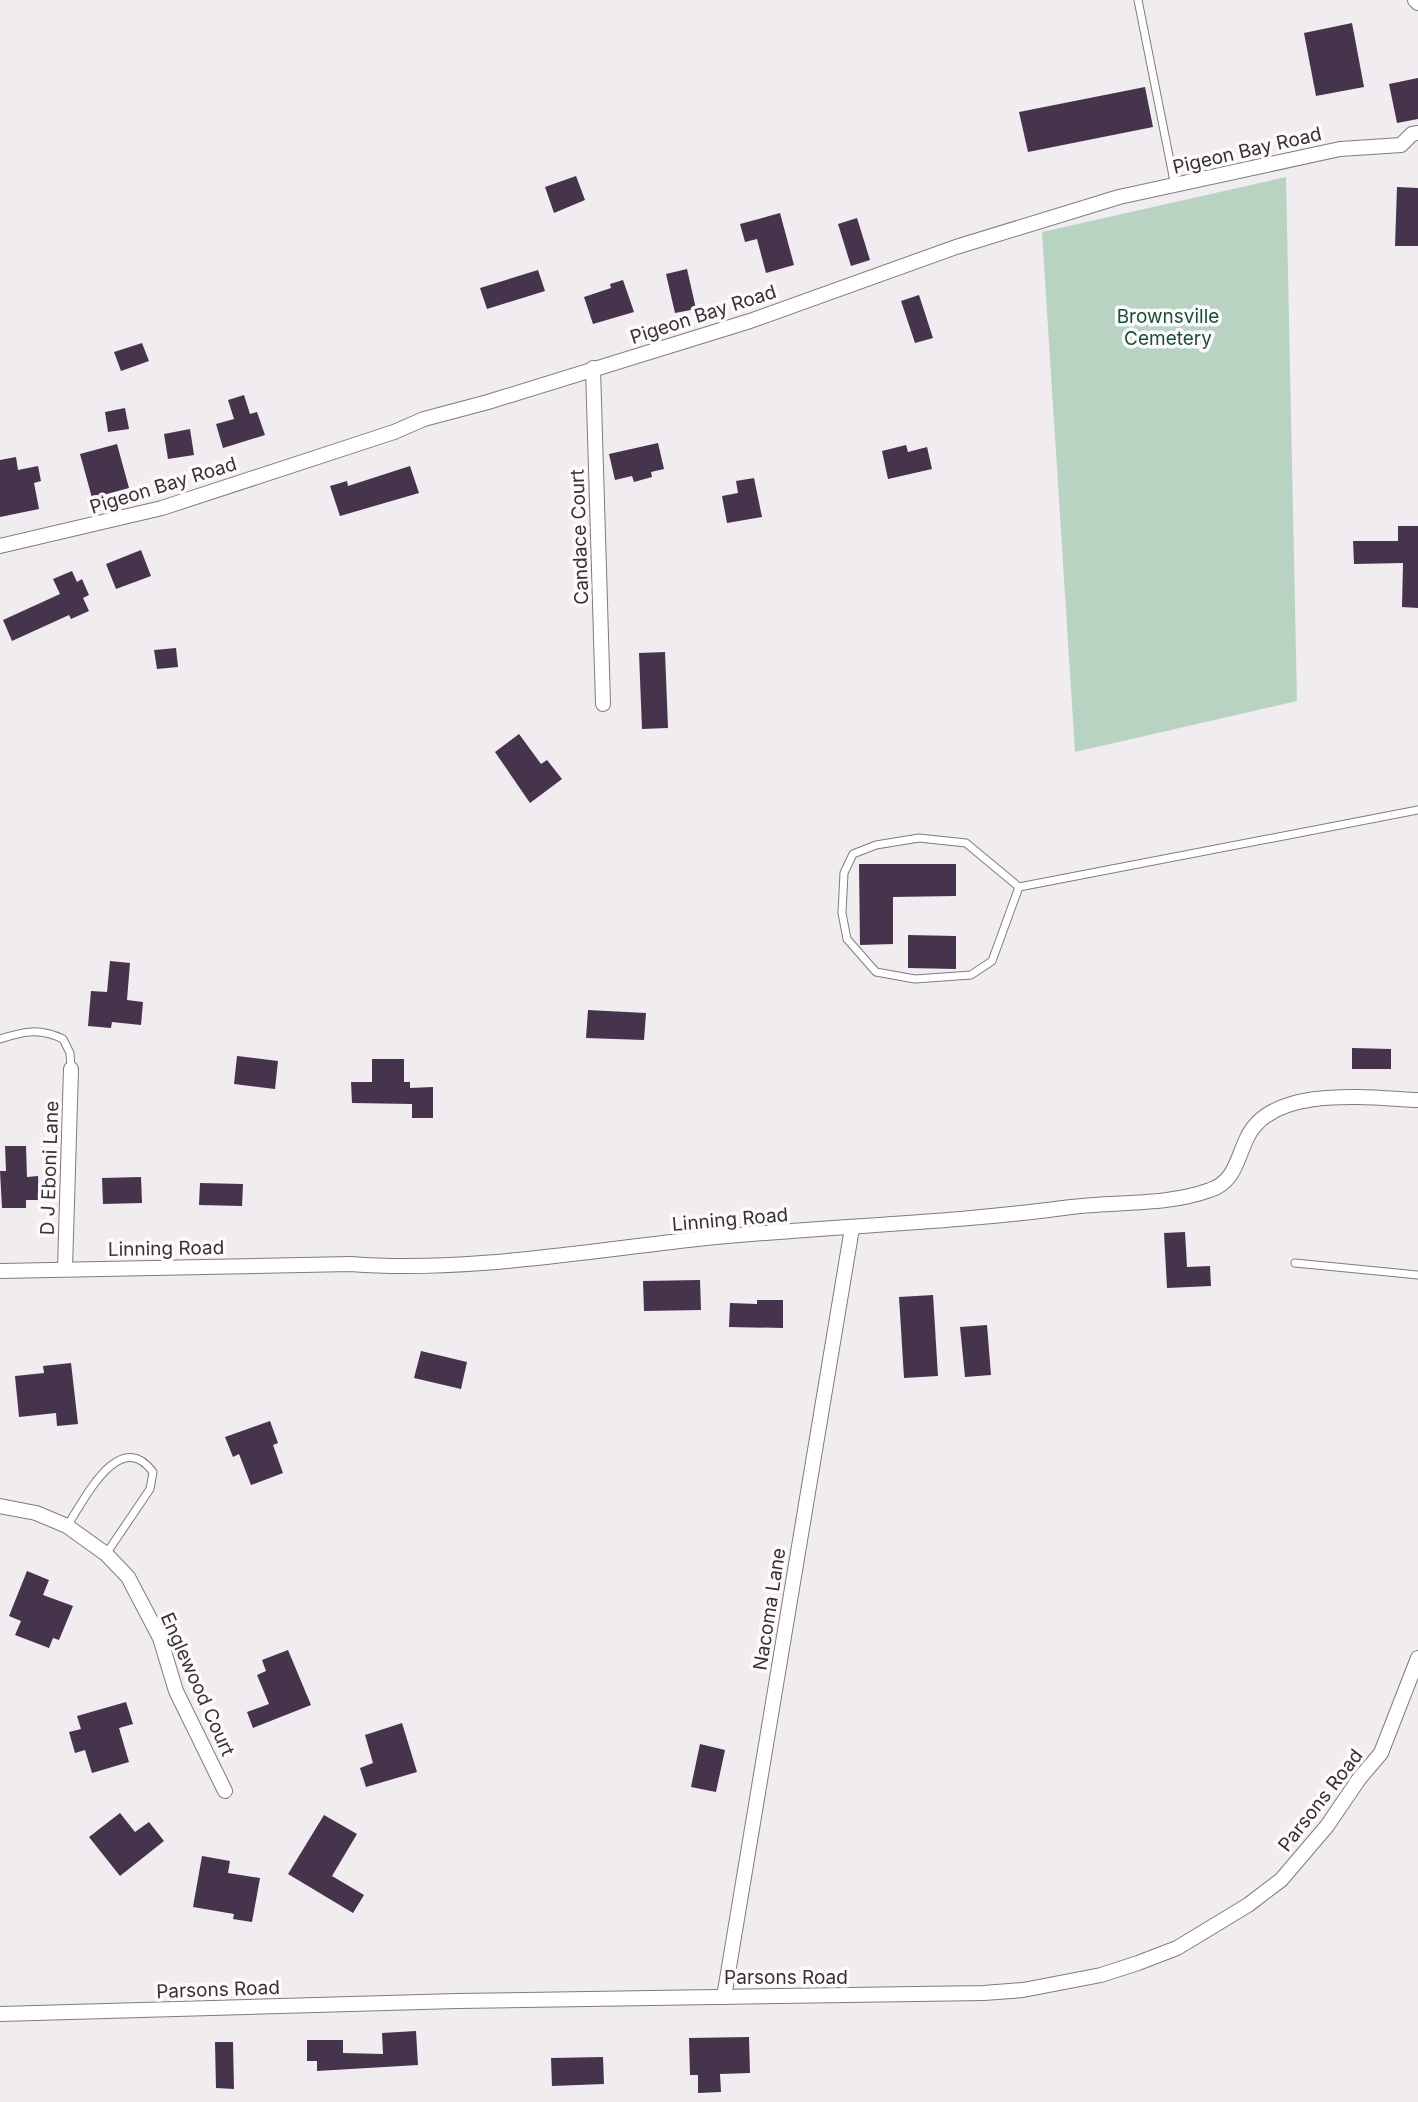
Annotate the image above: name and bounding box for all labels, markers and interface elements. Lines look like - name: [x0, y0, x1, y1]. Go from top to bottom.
- street label: Pigeon Bay Road: [1170, 122, 1324, 179]
- street label: Pigeon Bay Road: [627, 280, 779, 349]
- park label: Brownsville Cemetery: [1117, 305, 1219, 350]
- street label: Pigeon Bay Road: [87, 452, 239, 519]
- street label: Candace Court: [566, 469, 593, 605]
- street label: D J Eboni Lane: [36, 1100, 63, 1236]
- street label: Linning Road: [671, 1203, 789, 1236]
- street label: Linning Road: [108, 1236, 224, 1261]
- street label: Nacoma Lane: [748, 1546, 791, 1672]
- street label: Englewood Court: [156, 1609, 240, 1760]
- street label: Parsons Road: [1273, 1744, 1368, 1856]
- street label: Parsons Road: [724, 1966, 848, 1989]
- street label: Parsons Road: [156, 1976, 280, 2003]

